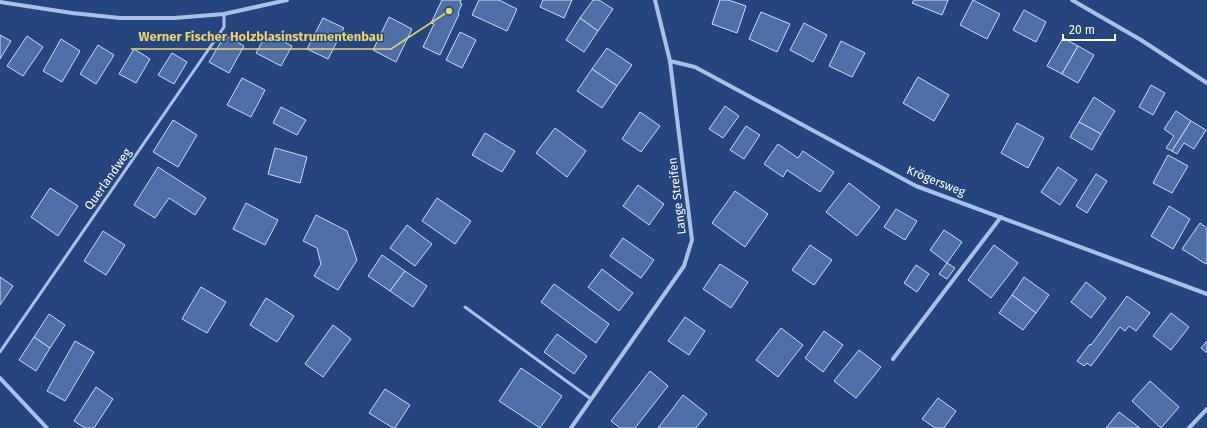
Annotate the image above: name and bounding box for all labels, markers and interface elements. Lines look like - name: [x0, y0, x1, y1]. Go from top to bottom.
- scale bar: [1063, 16, 1115, 42]
- text: 20 m: [1069, 23, 1095, 37]
- callout: Werner Fischer Holzblasinstrumentenbau: [131, 24, 391, 49]
- text: Werner Fischer Holzblasinstrumentenbau: [139, 29, 383, 44]
- street label: Querlandweg: [82, 145, 135, 213]
- street label: Lange Streifen: [665, 157, 689, 235]
- street label: Krögersweg: [904, 163, 968, 199]

